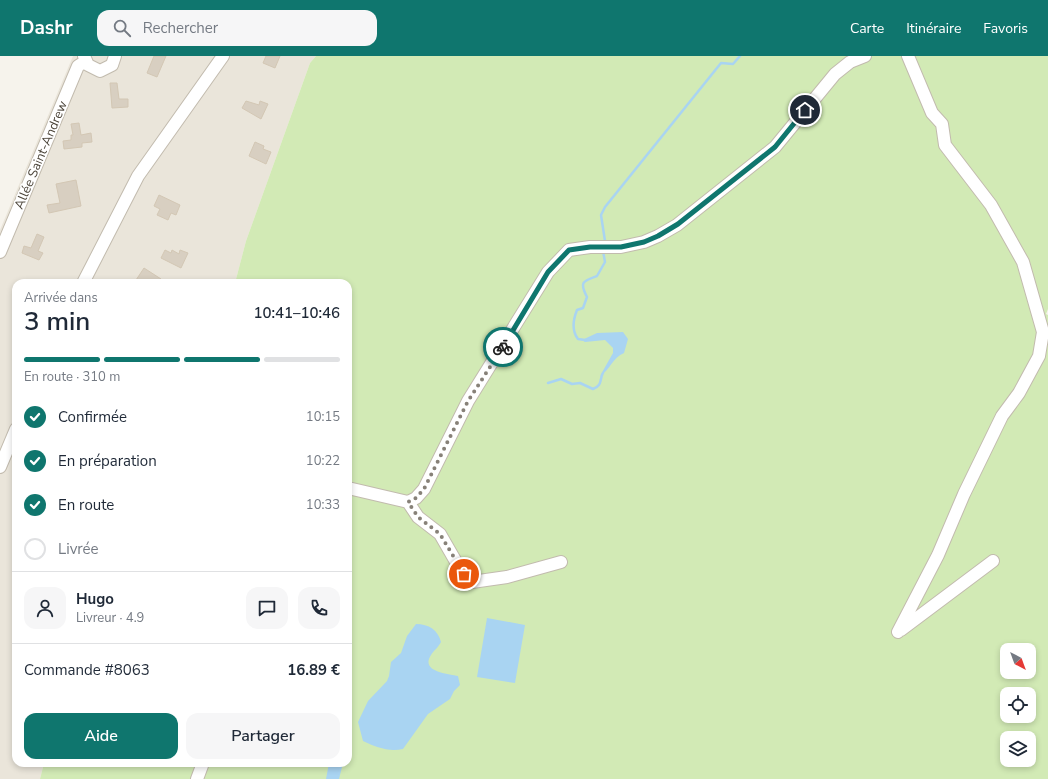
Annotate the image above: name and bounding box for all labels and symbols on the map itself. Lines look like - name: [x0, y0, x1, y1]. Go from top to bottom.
- pin: [788, 93, 822, 127]
- street label: Allée Saint-Andrew: [10, 98, 72, 212]
- courier: [483, 327, 523, 367]
- pin: [447, 557, 481, 591]
- north arrow: [1000, 643, 1036, 679]

